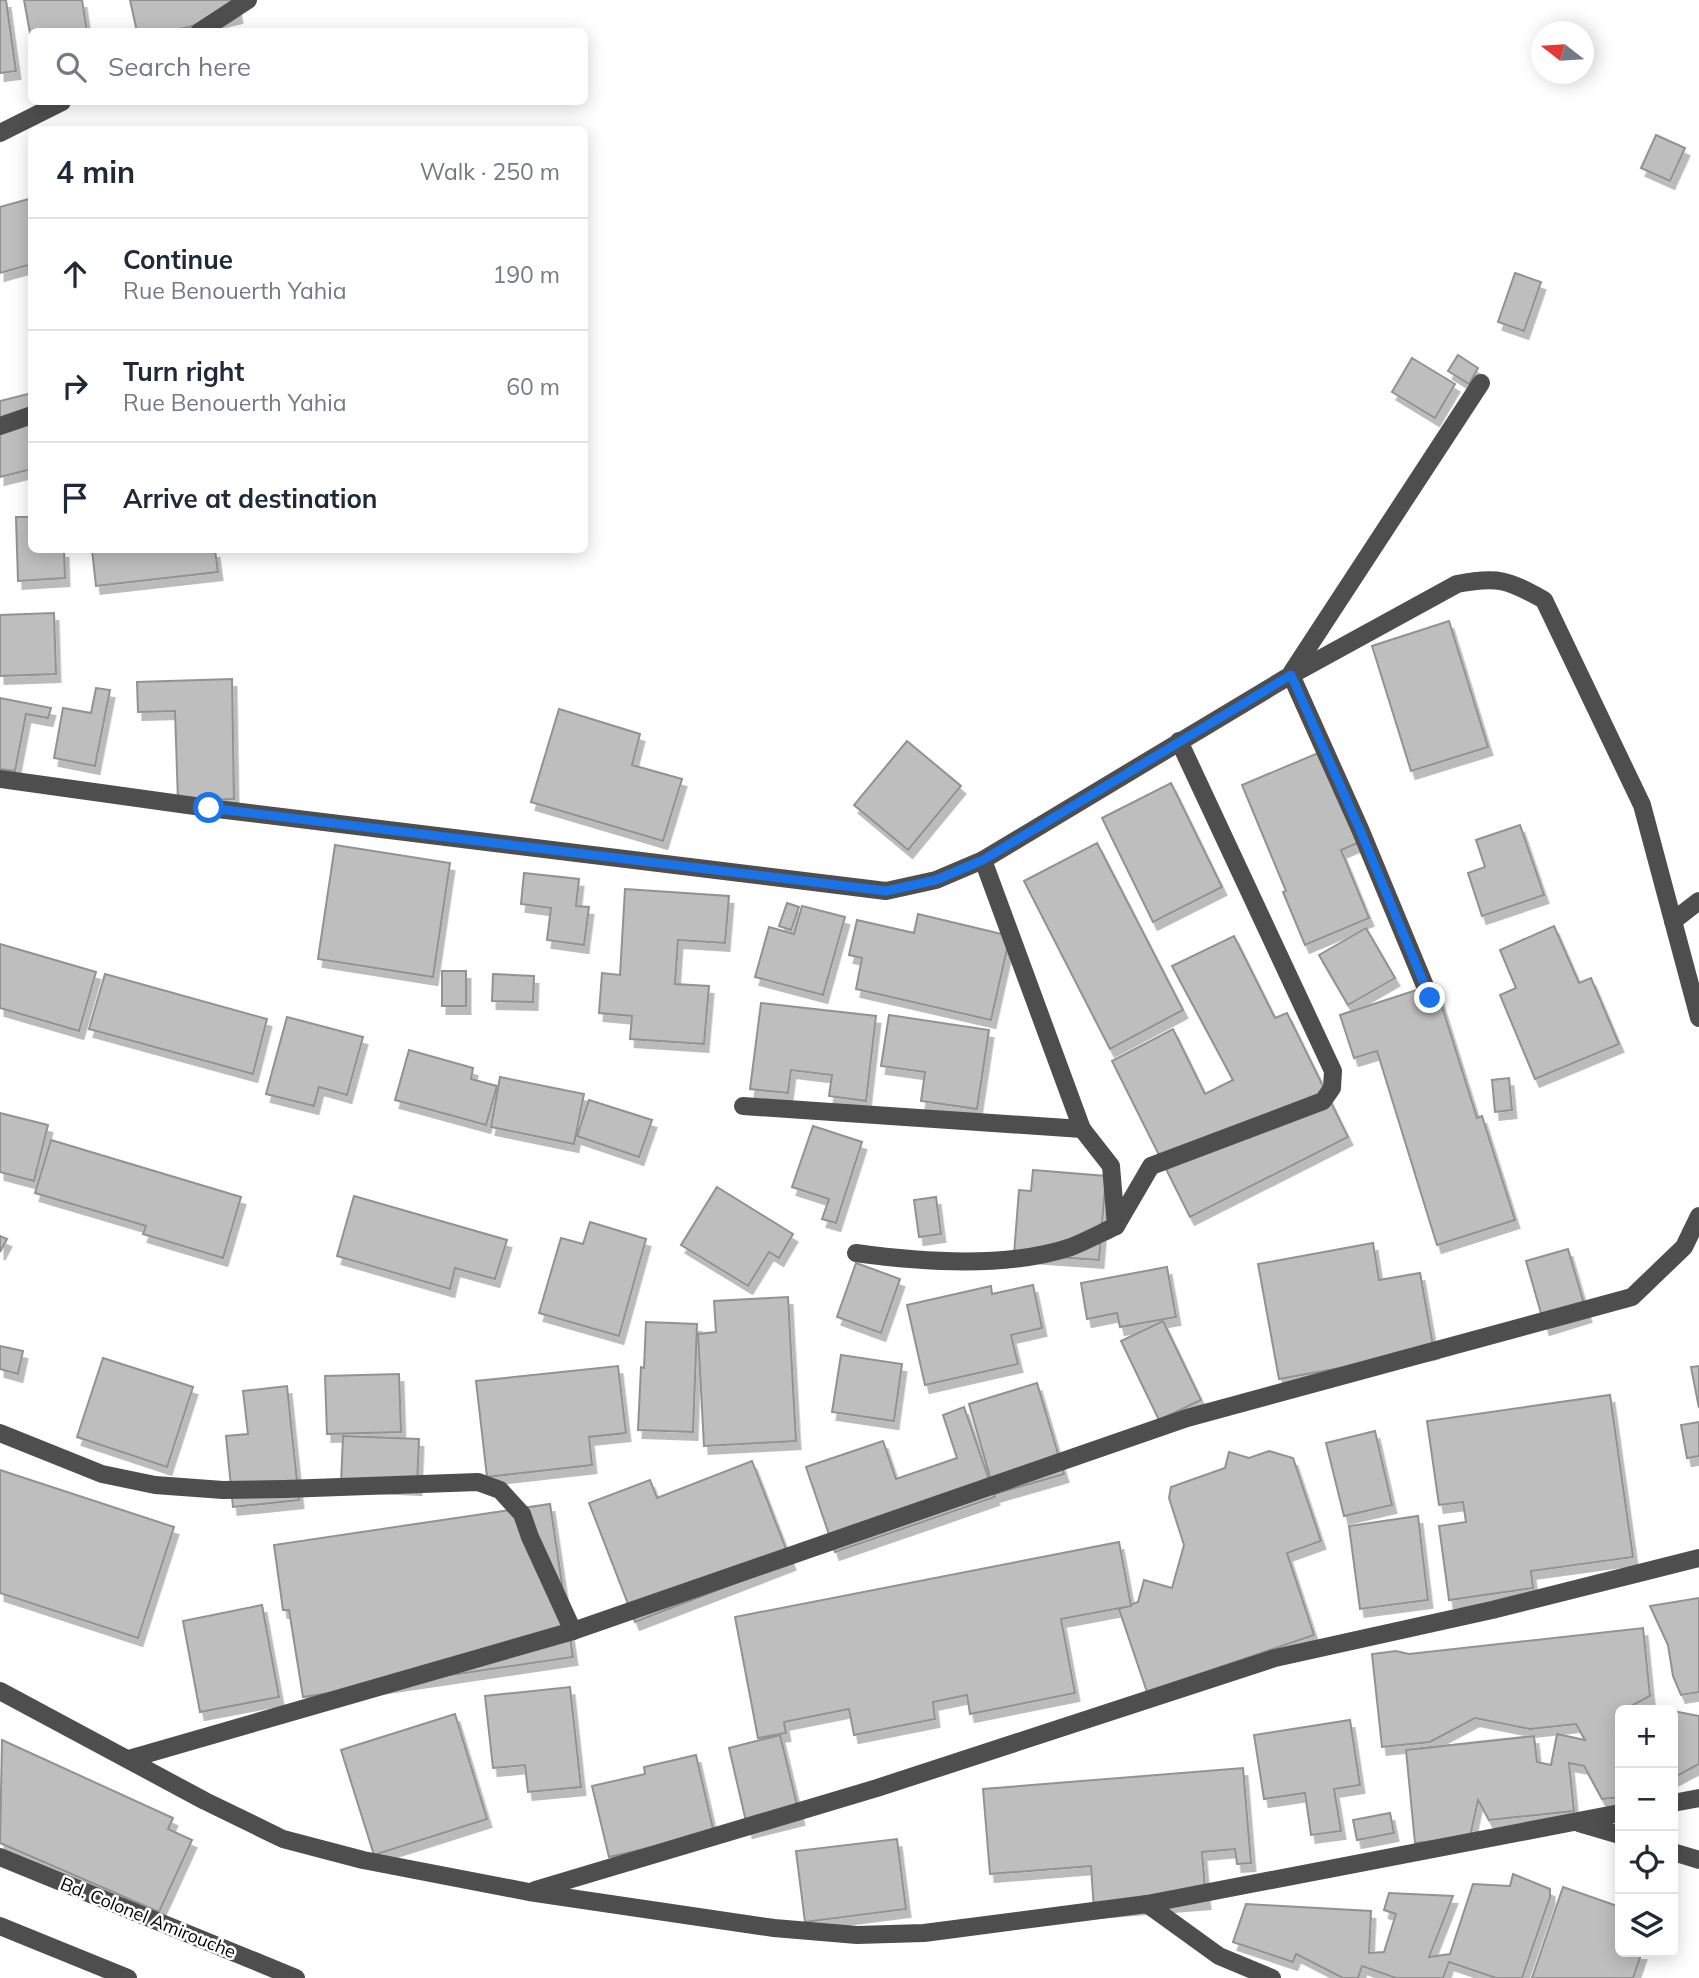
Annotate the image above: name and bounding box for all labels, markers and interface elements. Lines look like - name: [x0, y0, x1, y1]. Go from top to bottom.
- north arrow: [1531, 21, 1594, 84]
- search box: [28, 28, 588, 105]
- icon: search: [52, 48, 90, 86]
- text: Search here: [108, 50, 251, 83]
- text: 4 min: [56, 153, 135, 191]
- text: Walk · 250 m: [420, 157, 560, 186]
- text: Continue: [123, 243, 233, 276]
- icon: ahead: [56, 255, 94, 293]
- text: 190 m: [492, 260, 560, 289]
- text: Rue Benouerth Yahia: [123, 276, 347, 305]
- text: Turn right: [123, 355, 244, 388]
- icon: right: [56, 367, 94, 405]
- text: 60 m: [506, 372, 560, 401]
- text: Rue Benouerth Yahia: [123, 388, 347, 417]
- icon: arrive: [56, 479, 94, 517]
- text: Arrive at destination: [123, 482, 378, 515]
- route start: [193, 792, 224, 823]
- route end: [1414, 982, 1445, 1013]
- map controls: [1615, 1705, 1678, 1957]
- button: +: [1615, 1705, 1678, 1768]
- button: −: [1615, 1768, 1678, 1831]
- button: locate: [1615, 1831, 1678, 1894]
- street label: Bd. Colonel Amirouche: [57, 1872, 239, 1963]
- button: layers: [1615, 1894, 1678, 1957]

